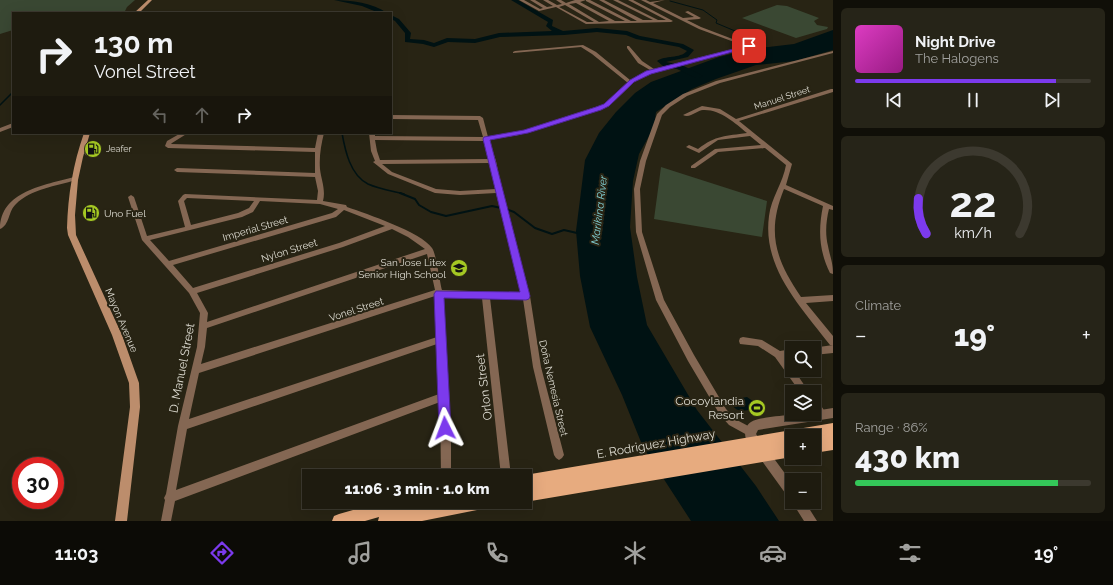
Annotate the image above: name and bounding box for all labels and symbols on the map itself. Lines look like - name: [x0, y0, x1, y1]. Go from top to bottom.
- pin: [732, 29, 766, 63]
- street label: Manuel Street: [753, 84, 811, 112]
- fuel station icon: Jeafer: [83, 139, 103, 159]
- place label: Jeafer: [106, 144, 133, 154]
- water label: Marikina River: [589, 173, 610, 245]
- fuel station icon: Uno Fuel: [81, 203, 101, 223]
- place label: Uno Fuel: [104, 208, 146, 219]
- street label: Imperial Street: [221, 214, 290, 243]
- street label: Nylon Street: [260, 237, 319, 264]
- place label: San Jose Litex Senior High School: [358, 257, 446, 280]
- school or university icon: San Jose Litex Senior High School: [449, 258, 469, 278]
- street label: Mayon Avenue: [103, 287, 140, 354]
- street label: Vonel Street: [328, 295, 385, 323]
- street label: D. Manuel Street: [166, 322, 198, 414]
- street label: Doña Nemesia Street: [537, 339, 570, 438]
- street label: Orlon Street: [473, 353, 495, 421]
- place label: Cocoylandia Resort: [675, 394, 744, 422]
- sports icon: Cocoylandia Resort: [747, 398, 767, 418]
- position arrow: [424, 407, 466, 449]
- street label: E. Rodriguez Highway: [596, 427, 717, 461]
- speed limit sign: 30: [12, 457, 64, 509]

